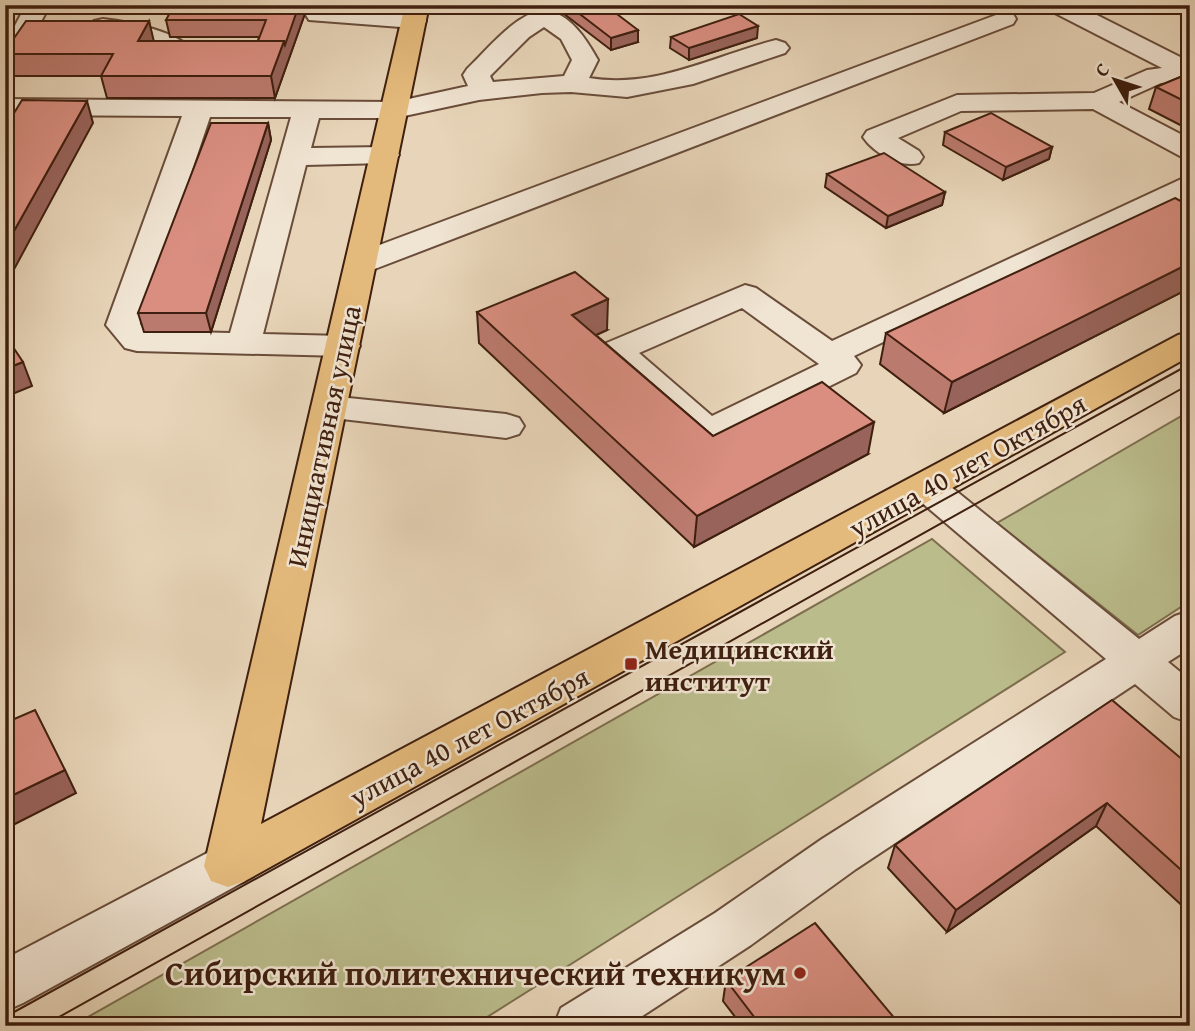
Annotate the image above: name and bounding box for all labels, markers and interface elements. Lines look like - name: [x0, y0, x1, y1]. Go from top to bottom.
- north arrow: [1080, 46, 1150, 116]
- text: С: [1088, 56, 1116, 82]
- street label: Инициативная улица: [275, 301, 371, 571]
- street label: улица 40 лет Октября: [840, 383, 1093, 548]
- place label: Медицинский институт: [645, 628, 834, 701]
- street label: улица 40 лет Октября: [341, 655, 596, 817]
- marker: Медицинский институт: [623, 656, 639, 672]
- place label: Сибирский политехнический техникум: [165, 949, 786, 997]
- marker: Сибирский политехнический техникум: [792, 965, 808, 981]

